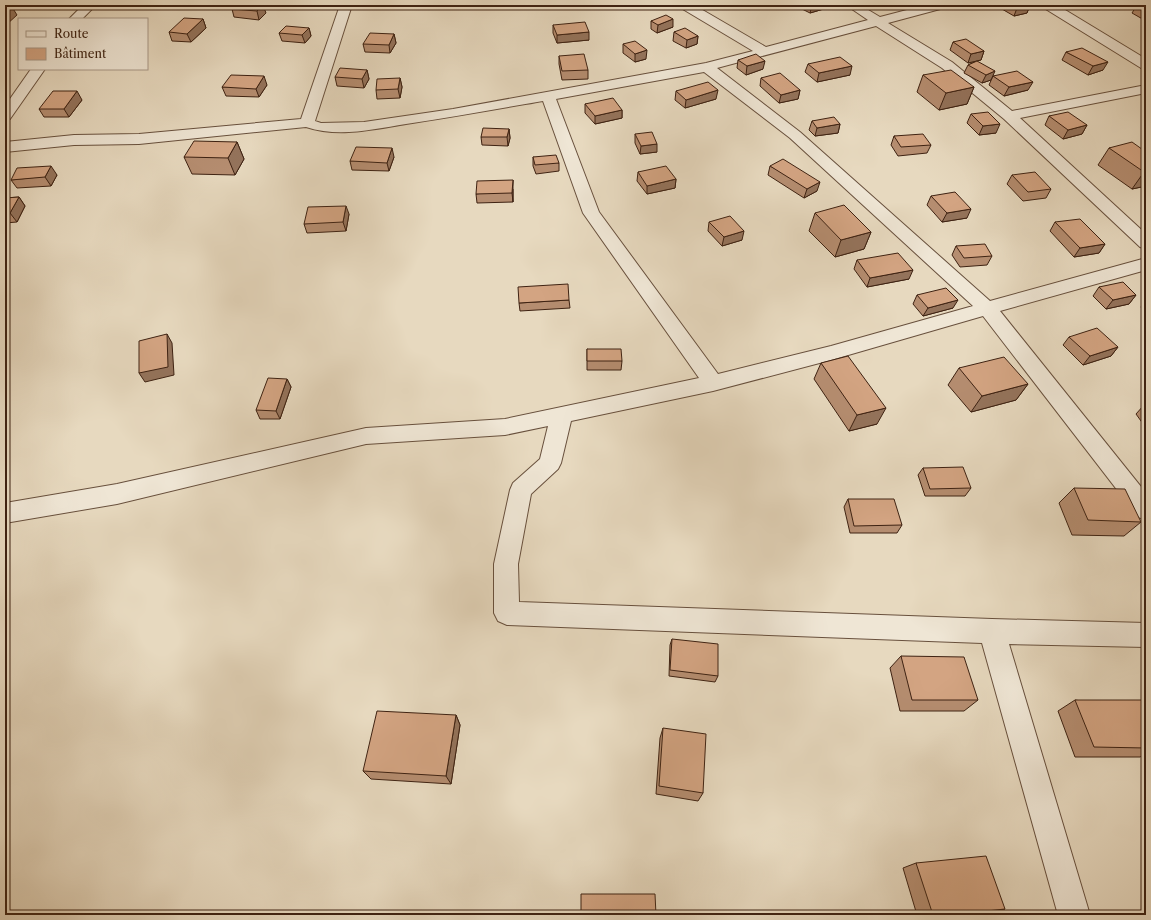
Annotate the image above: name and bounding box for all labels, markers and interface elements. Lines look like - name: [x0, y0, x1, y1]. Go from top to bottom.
- legend: [18, 18, 148, 70]
- text: Route: [54, 26, 89, 41]
- text: Bâtiment: [54, 46, 107, 61]

